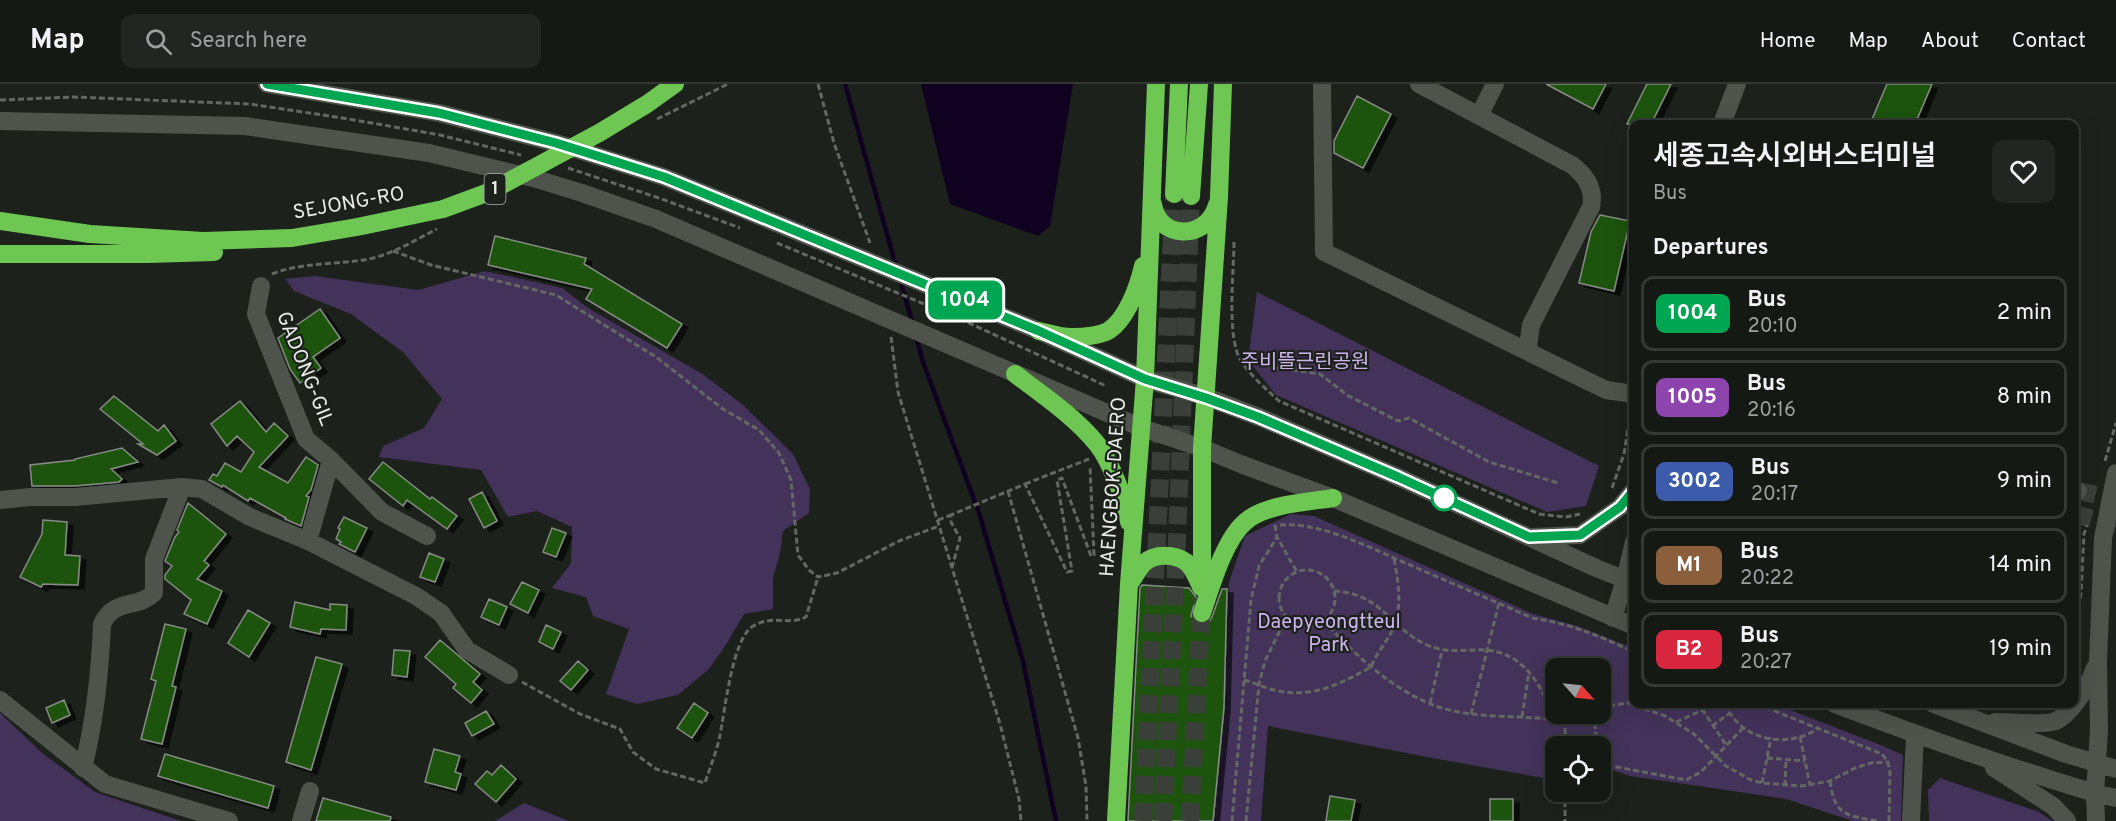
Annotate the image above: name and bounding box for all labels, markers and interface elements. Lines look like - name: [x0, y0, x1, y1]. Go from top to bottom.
- search box: [121, 14, 541, 68]
- text: Map: [30, 23, 85, 59]
- icon: search: [142, 25, 175, 58]
- text: Search here: [190, 28, 307, 55]
- text: Home: [1760, 28, 1816, 55]
- text: Map: [1849, 28, 1888, 55]
- text: About: [1921, 28, 1979, 55]
- text: Contact: [2012, 28, 2086, 55]
- text: 세종고속시외버스터미널: [1653, 140, 1936, 176]
- button: heart: [1992, 140, 2055, 203]
- road number: 1: [484, 174, 506, 204]
- street label: SEJONG-RO: [291, 181, 407, 227]
- text: Bus: [1653, 181, 1687, 207]
- text: Departures: [1653, 235, 1769, 262]
- line badge: 1004: [923, 280, 1007, 320]
- text: 1004: [940, 287, 990, 314]
- text: Bus: [1748, 287, 1787, 314]
- text: 1004: [1668, 300, 1718, 327]
- text: 2 min: [1997, 300, 2052, 327]
- street label: GADONG-GIL: [269, 308, 339, 430]
- text: 20:10: [1748, 314, 1797, 340]
- park label: 주비뜰근린공원: [1241, 350, 1369, 376]
- text: Bus: [1747, 371, 1786, 398]
- text: 1005: [1668, 384, 1717, 411]
- text: 8 min: [1997, 384, 2052, 411]
- street label: HAENGBOK-DAERO: [1095, 396, 1133, 578]
- text: 20:16: [1747, 398, 1796, 424]
- text: Bus: [1751, 455, 1790, 482]
- text: 3002: [1668, 468, 1721, 495]
- text: 9 min: [1997, 468, 2052, 495]
- text: 20:17: [1751, 482, 1798, 508]
- unlabelled marker: [1431, 485, 1457, 511]
- text: Bus: [1740, 539, 1779, 566]
- text: M1: [1676, 552, 1702, 579]
- text: 14 min: [1989, 552, 2052, 579]
- text: 20:22: [1740, 566, 1794, 592]
- park label: Daepyeongtteul Park: [1257, 610, 1401, 659]
- text: Bus: [1740, 623, 1779, 650]
- text: B2: [1676, 636, 1702, 663]
- text: 19 min: [1989, 636, 2052, 663]
- text: 20:27: [1740, 650, 1792, 676]
- north arrow: [1545, 658, 1611, 724]
- map controls: [1545, 658, 1611, 802]
- button: locate: [1545, 736, 1611, 802]

